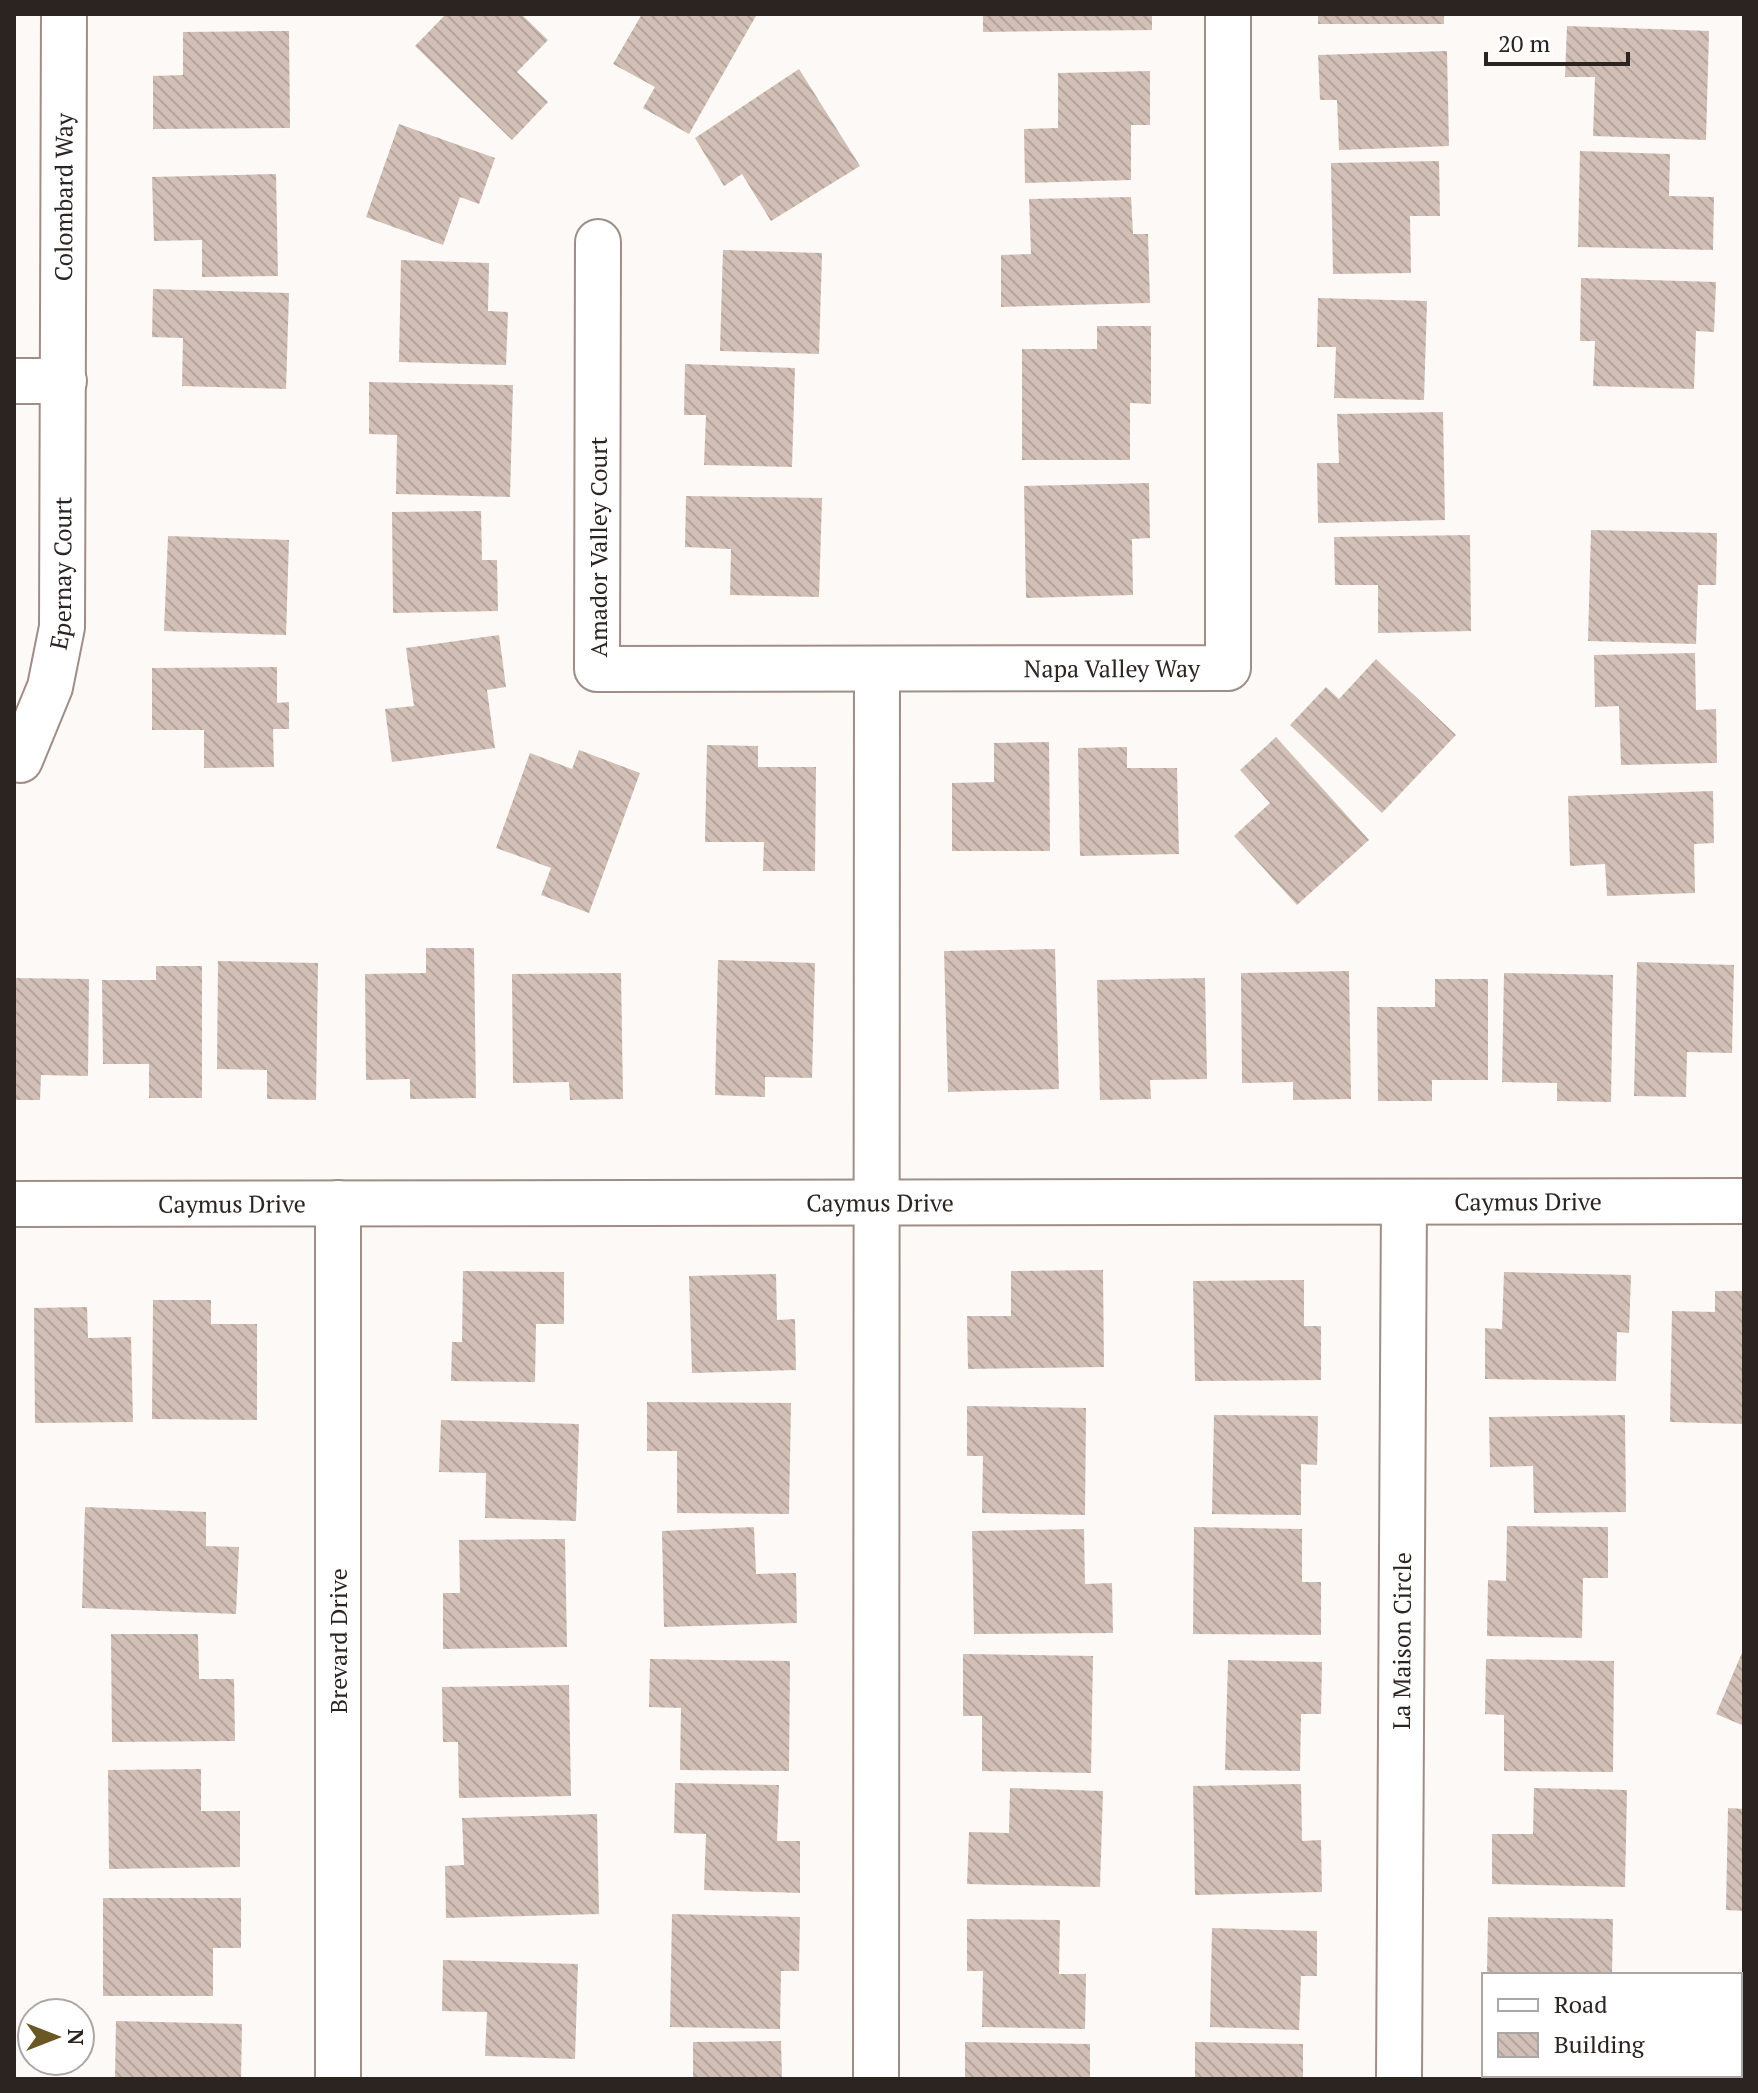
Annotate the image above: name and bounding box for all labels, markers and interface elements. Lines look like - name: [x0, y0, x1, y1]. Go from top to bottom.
- scale bar: [1486, 16, 1628, 66]
- text: 20 m: [1498, 27, 1550, 59]
- street label: Colombard Way: [47, 112, 80, 281]
- street label: Amador Valley Court: [582, 436, 614, 657]
- street label: Epernay Court: [42, 496, 79, 652]
- street label: Napa Valley Way: [1024, 652, 1201, 684]
- street label: Caymus Drive: [1454, 1185, 1602, 1218]
- street label: Caymus Drive: [806, 1186, 954, 1219]
- street label: Caymus Drive: [158, 1187, 306, 1220]
- street label: La Maison Circle: [1385, 1552, 1418, 1730]
- street label: Brevard Drive: [322, 1568, 354, 1714]
- legend: [1482, 1973, 1742, 2077]
- text: Road: [1554, 1988, 1608, 2020]
- north arrow: [16, 1997, 96, 2077]
- text: Building: [1554, 2028, 1645, 2060]
- text: N: [62, 2029, 91, 2046]

